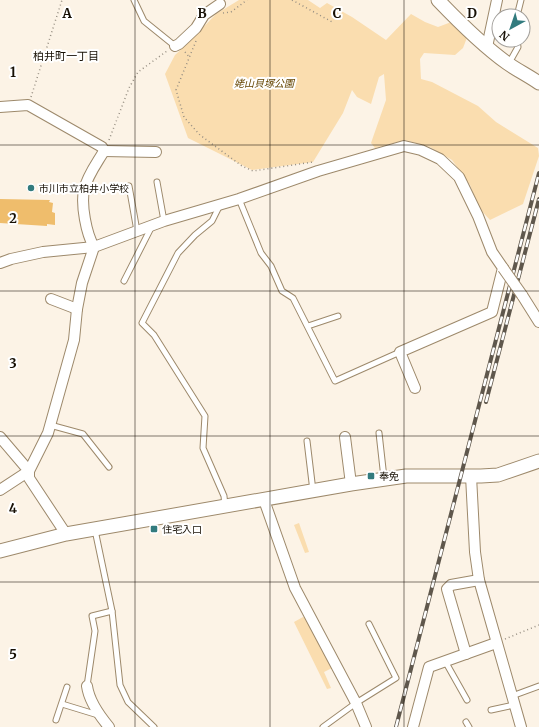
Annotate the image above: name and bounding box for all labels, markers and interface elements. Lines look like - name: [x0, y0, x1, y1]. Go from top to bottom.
- text: A: [61, 5, 72, 22]
- text: B: [197, 5, 207, 22]
- text: C: [333, 5, 342, 22]
- text: D: [467, 5, 477, 22]
- north arrow: [491, 8, 531, 48]
- text: N: [497, 27, 512, 44]
- district label: 柏井町一丁目: [33, 49, 99, 63]
- text: 1: [10, 64, 16, 81]
- park label: 姥山貝塚公園: [234, 77, 296, 90]
- place label: 市川市立柏井小学校: [39, 182, 129, 195]
- marker: 市川市立柏井小学校: [26, 183, 36, 193]
- text: 2: [9, 210, 17, 227]
- text: 3: [9, 355, 17, 372]
- place label: 奉免: [379, 470, 399, 483]
- marker: 奉免: [366, 471, 376, 481]
- text: 4: [9, 500, 18, 517]
- place label: 住宅入口: [162, 523, 202, 536]
- marker: 住宅入口: [149, 524, 159, 534]
- text: 5: [9, 646, 17, 663]

